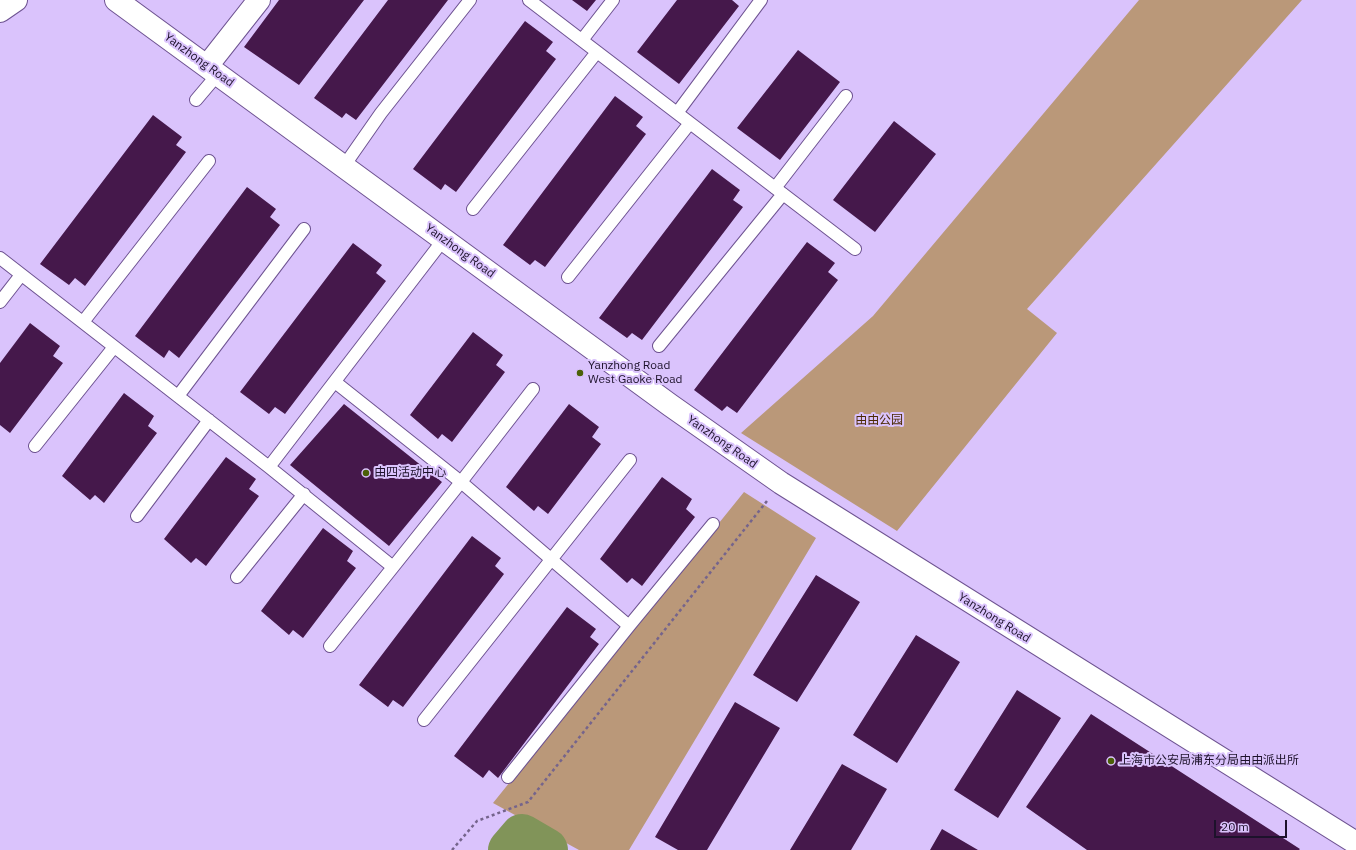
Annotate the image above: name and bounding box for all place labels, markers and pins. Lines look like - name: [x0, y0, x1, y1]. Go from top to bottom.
- place label: Yanzhong Road West Gaoke Road: [588, 359, 682, 387]
- marker: Yanzhong Road West Gaoke Road: [575, 368, 585, 378]
- place label: 由四活动中心: [374, 466, 446, 480]
- marker: 由四活动中心: [361, 468, 371, 478]
- place label: 上海市公安局浦东分局由由派出所: [1119, 754, 1299, 768]
- marker: 上海市公安局浦东分局由由派出所: [1106, 756, 1116, 766]

